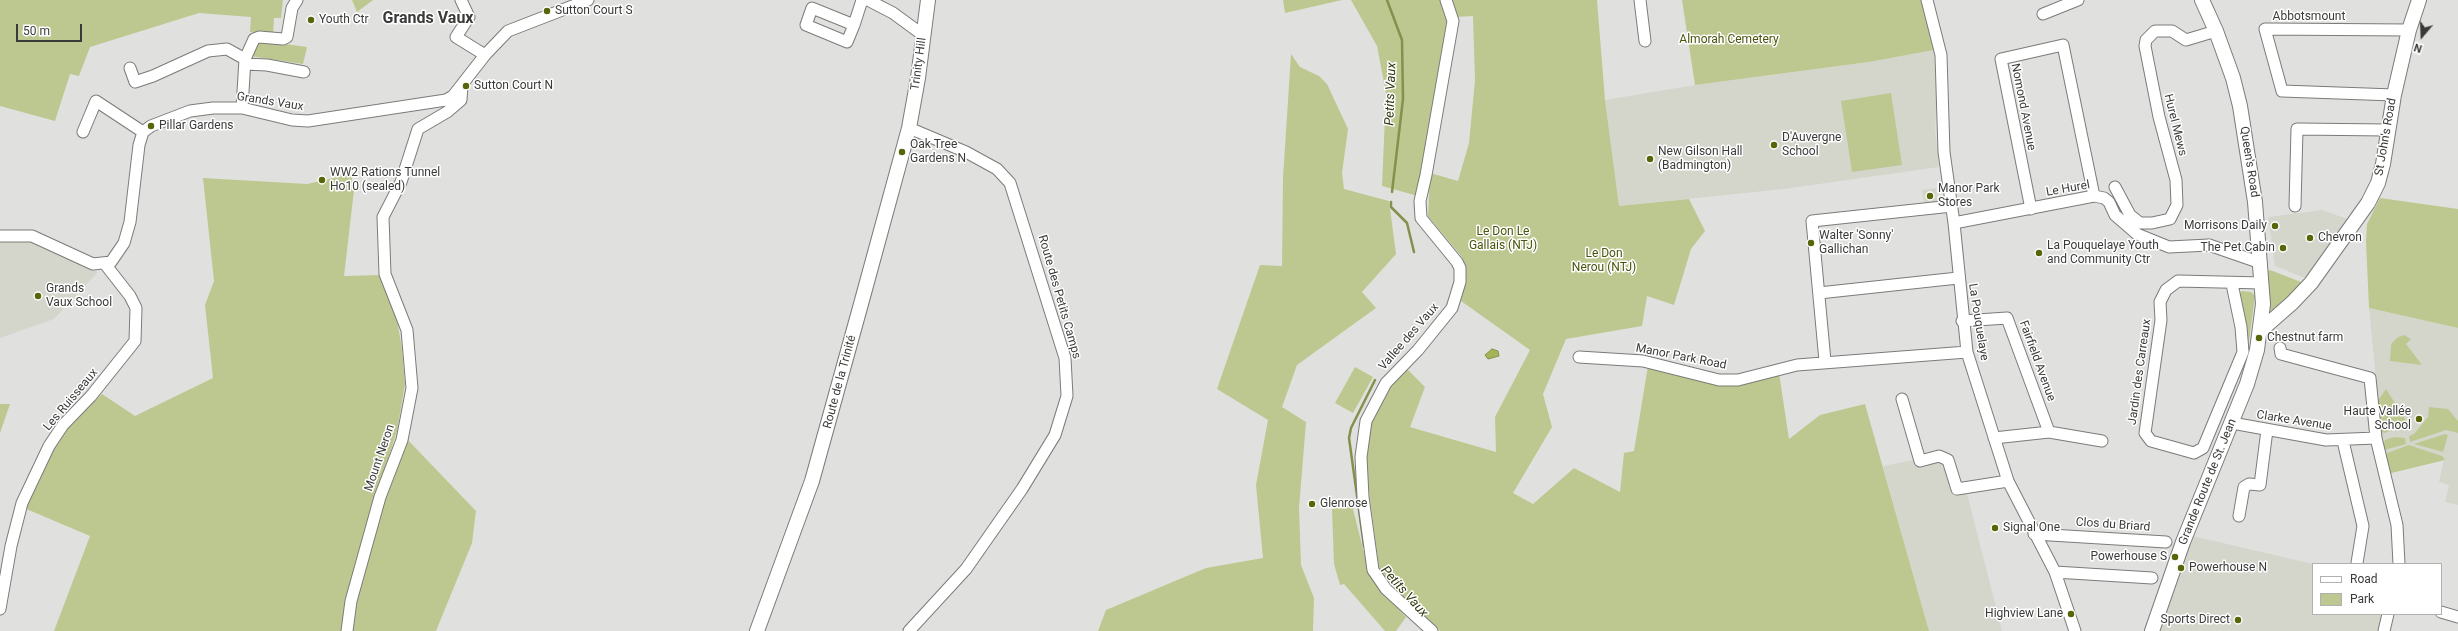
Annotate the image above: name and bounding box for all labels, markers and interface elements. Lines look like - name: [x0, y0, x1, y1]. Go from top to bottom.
- place label: Sutton Court S: [555, 4, 633, 18]
- marker: Sutton Court S: [542, 6, 552, 16]
- district label: Grands Vaux: [383, 9, 473, 29]
- street label: Abbotsmount: [2273, 10, 2345, 24]
- place label: Youth Ctr: [319, 13, 369, 27]
- marker: Youth Ctr: [306, 15, 316, 25]
- scale bar: [18, 16, 84, 42]
- north arrow: [2402, 16, 2442, 56]
- text: 50 m: [23, 24, 50, 38]
- park label: Almorah Cemetery: [1679, 33, 1779, 47]
- street label: Trinity Hill: [908, 37, 930, 91]
- text: N: [2412, 40, 2424, 55]
- water label: Petits Vaux: [1382, 62, 1400, 126]
- street label: Nomond Avenue: [2008, 62, 2038, 152]
- place label: Sutton Court N: [474, 79, 553, 93]
- marker: Sutton Court N: [461, 81, 471, 91]
- street label: Grands Vaux: [236, 90, 304, 114]
- street label: Hurel Mews: [2160, 92, 2190, 158]
- street label: St John's Road: [2372, 97, 2400, 177]
- place label: Pillar Gardens: [159, 119, 234, 133]
- marker: Pillar Gardens: [146, 121, 156, 131]
- street label: Queen's Road: [2236, 125, 2262, 199]
- place label: D'Auvergne School: [1782, 131, 1841, 159]
- place label: Oak Tree Gardens N: [910, 138, 966, 166]
- marker: D'Auvergne School: [1769, 140, 1779, 150]
- place label: New Gilson Hall (Badmington): [1658, 145, 1742, 173]
- marker: Oak Tree Gardens N: [897, 147, 907, 157]
- marker: New Gilson Hall (Badmington): [1645, 154, 1655, 164]
- place label: WW2 Rations Tunnel Ho10 (sealed): [330, 166, 440, 194]
- marker: WW2 Rations Tunnel Ho10 (sealed): [317, 175, 327, 185]
- street label: Le Hurel: [2045, 178, 2091, 200]
- place label: Manor Park Stores: [1938, 182, 2000, 210]
- marker: Manor Park Stores: [1925, 191, 1935, 201]
- place label: Morrisons Daily: [2184, 219, 2267, 233]
- marker: Morrisons Daily: [2270, 221, 2280, 231]
- park label: Le Don Le Gallais (NTJ): [1469, 225, 1537, 253]
- place label: Walter 'Sonny' Gallichan: [1819, 229, 1893, 257]
- place label: Chevron: [2318, 231, 2362, 245]
- street label: Route des Petits Camps: [1034, 233, 1084, 361]
- marker: Chevron: [2305, 233, 2315, 243]
- marker: Walter 'Sonny' Gallichan: [1806, 238, 1816, 248]
- place label: La Pouquelaye Youth and Community Ctr: [2047, 239, 2159, 267]
- place label: The Pet Cabin: [2201, 241, 2275, 255]
- marker: The Pet Cabin: [2278, 243, 2288, 253]
- park label: Le Don Nerou (NTJ): [1572, 247, 1636, 275]
- marker: La Pouquelaye Youth and Community Ctr: [2034, 248, 2044, 258]
- place label: Grands Vaux School: [46, 282, 112, 310]
- street label: La Pouquelaye: [1965, 282, 1991, 362]
- marker: Grands Vaux School: [33, 291, 43, 301]
- street label: Vallee des Vaux: [1376, 301, 1442, 373]
- street label: Jardin des Carreaux: [2125, 318, 2155, 426]
- street label: Fairfield Avenue: [2016, 319, 2058, 403]
- place label: Chestnut farm: [2267, 331, 2343, 345]
- marker: Chestnut farm: [2254, 333, 2264, 343]
- street label: Route de la Trinité: [821, 334, 859, 430]
- street label: Manor Park Road: [1634, 341, 1728, 373]
- street label: Les Ruisseaux: [41, 366, 101, 434]
- place label: Haute Vallée School: [2344, 405, 2411, 433]
- street label: Clarke Avenue: [2255, 408, 2333, 434]
- marker: Haute Vallée School: [2414, 414, 2424, 424]
- street label: Grande Route de St. Jean: [2176, 417, 2240, 547]
- street label: Mount Neron: [362, 423, 398, 493]
- place label: Glenrose: [1320, 497, 1367, 511]
- marker: Glenrose: [1307, 499, 1317, 509]
- street label: Clos du Briard: [2075, 515, 2151, 535]
- place label: Signal One: [2003, 521, 2060, 535]
- marker: Signal One: [1990, 523, 2000, 533]
- place label: Powerhouse S: [2090, 550, 2167, 564]
- marker: Powerhouse S: [2170, 552, 2180, 562]
- place label: Powerhouse N: [2189, 561, 2267, 575]
- water label: Petits Vaux: [1377, 563, 1431, 621]
- marker: Powerhouse N: [2176, 563, 2186, 573]
- legend: [2312, 563, 2442, 615]
- text: Road: [2350, 572, 2378, 586]
- text: Park: [2350, 592, 2374, 606]
- place label: Highview Lane: [1985, 607, 2063, 621]
- marker: Highview Lane: [2066, 609, 2076, 619]
- place label: Sports Direct: [2161, 613, 2230, 627]
- marker: Sports Direct: [2233, 615, 2243, 625]

